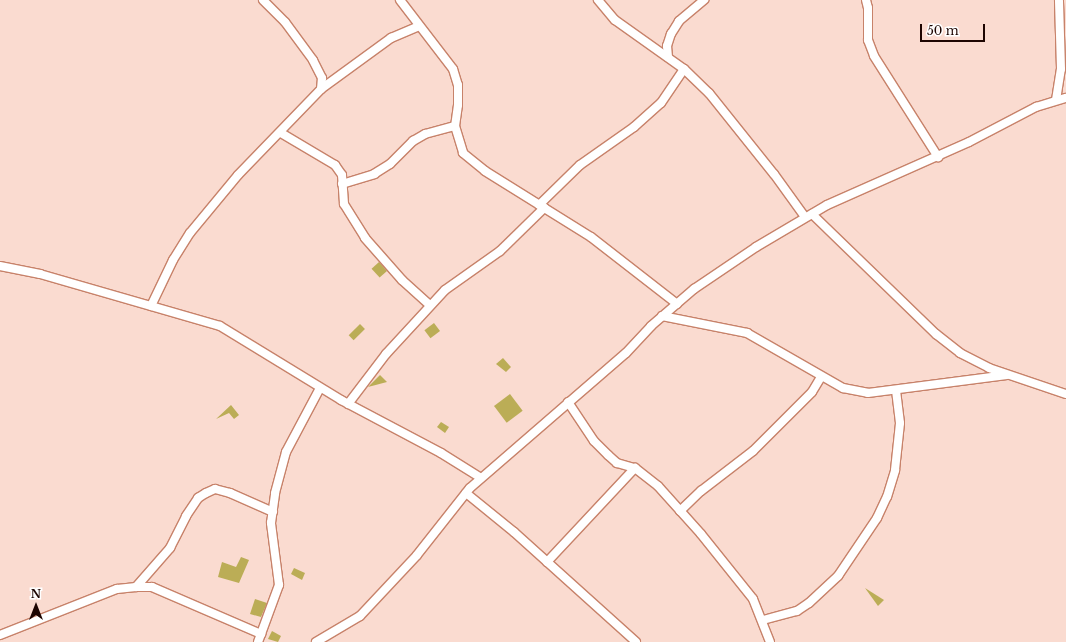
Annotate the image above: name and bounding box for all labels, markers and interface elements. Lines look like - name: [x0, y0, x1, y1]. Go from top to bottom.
- scale bar: [922, 16, 987, 42]
- text: 50 m: [927, 23, 959, 38]
- north arrow: [16, 586, 56, 626]
- text: N: [31, 587, 41, 601]

